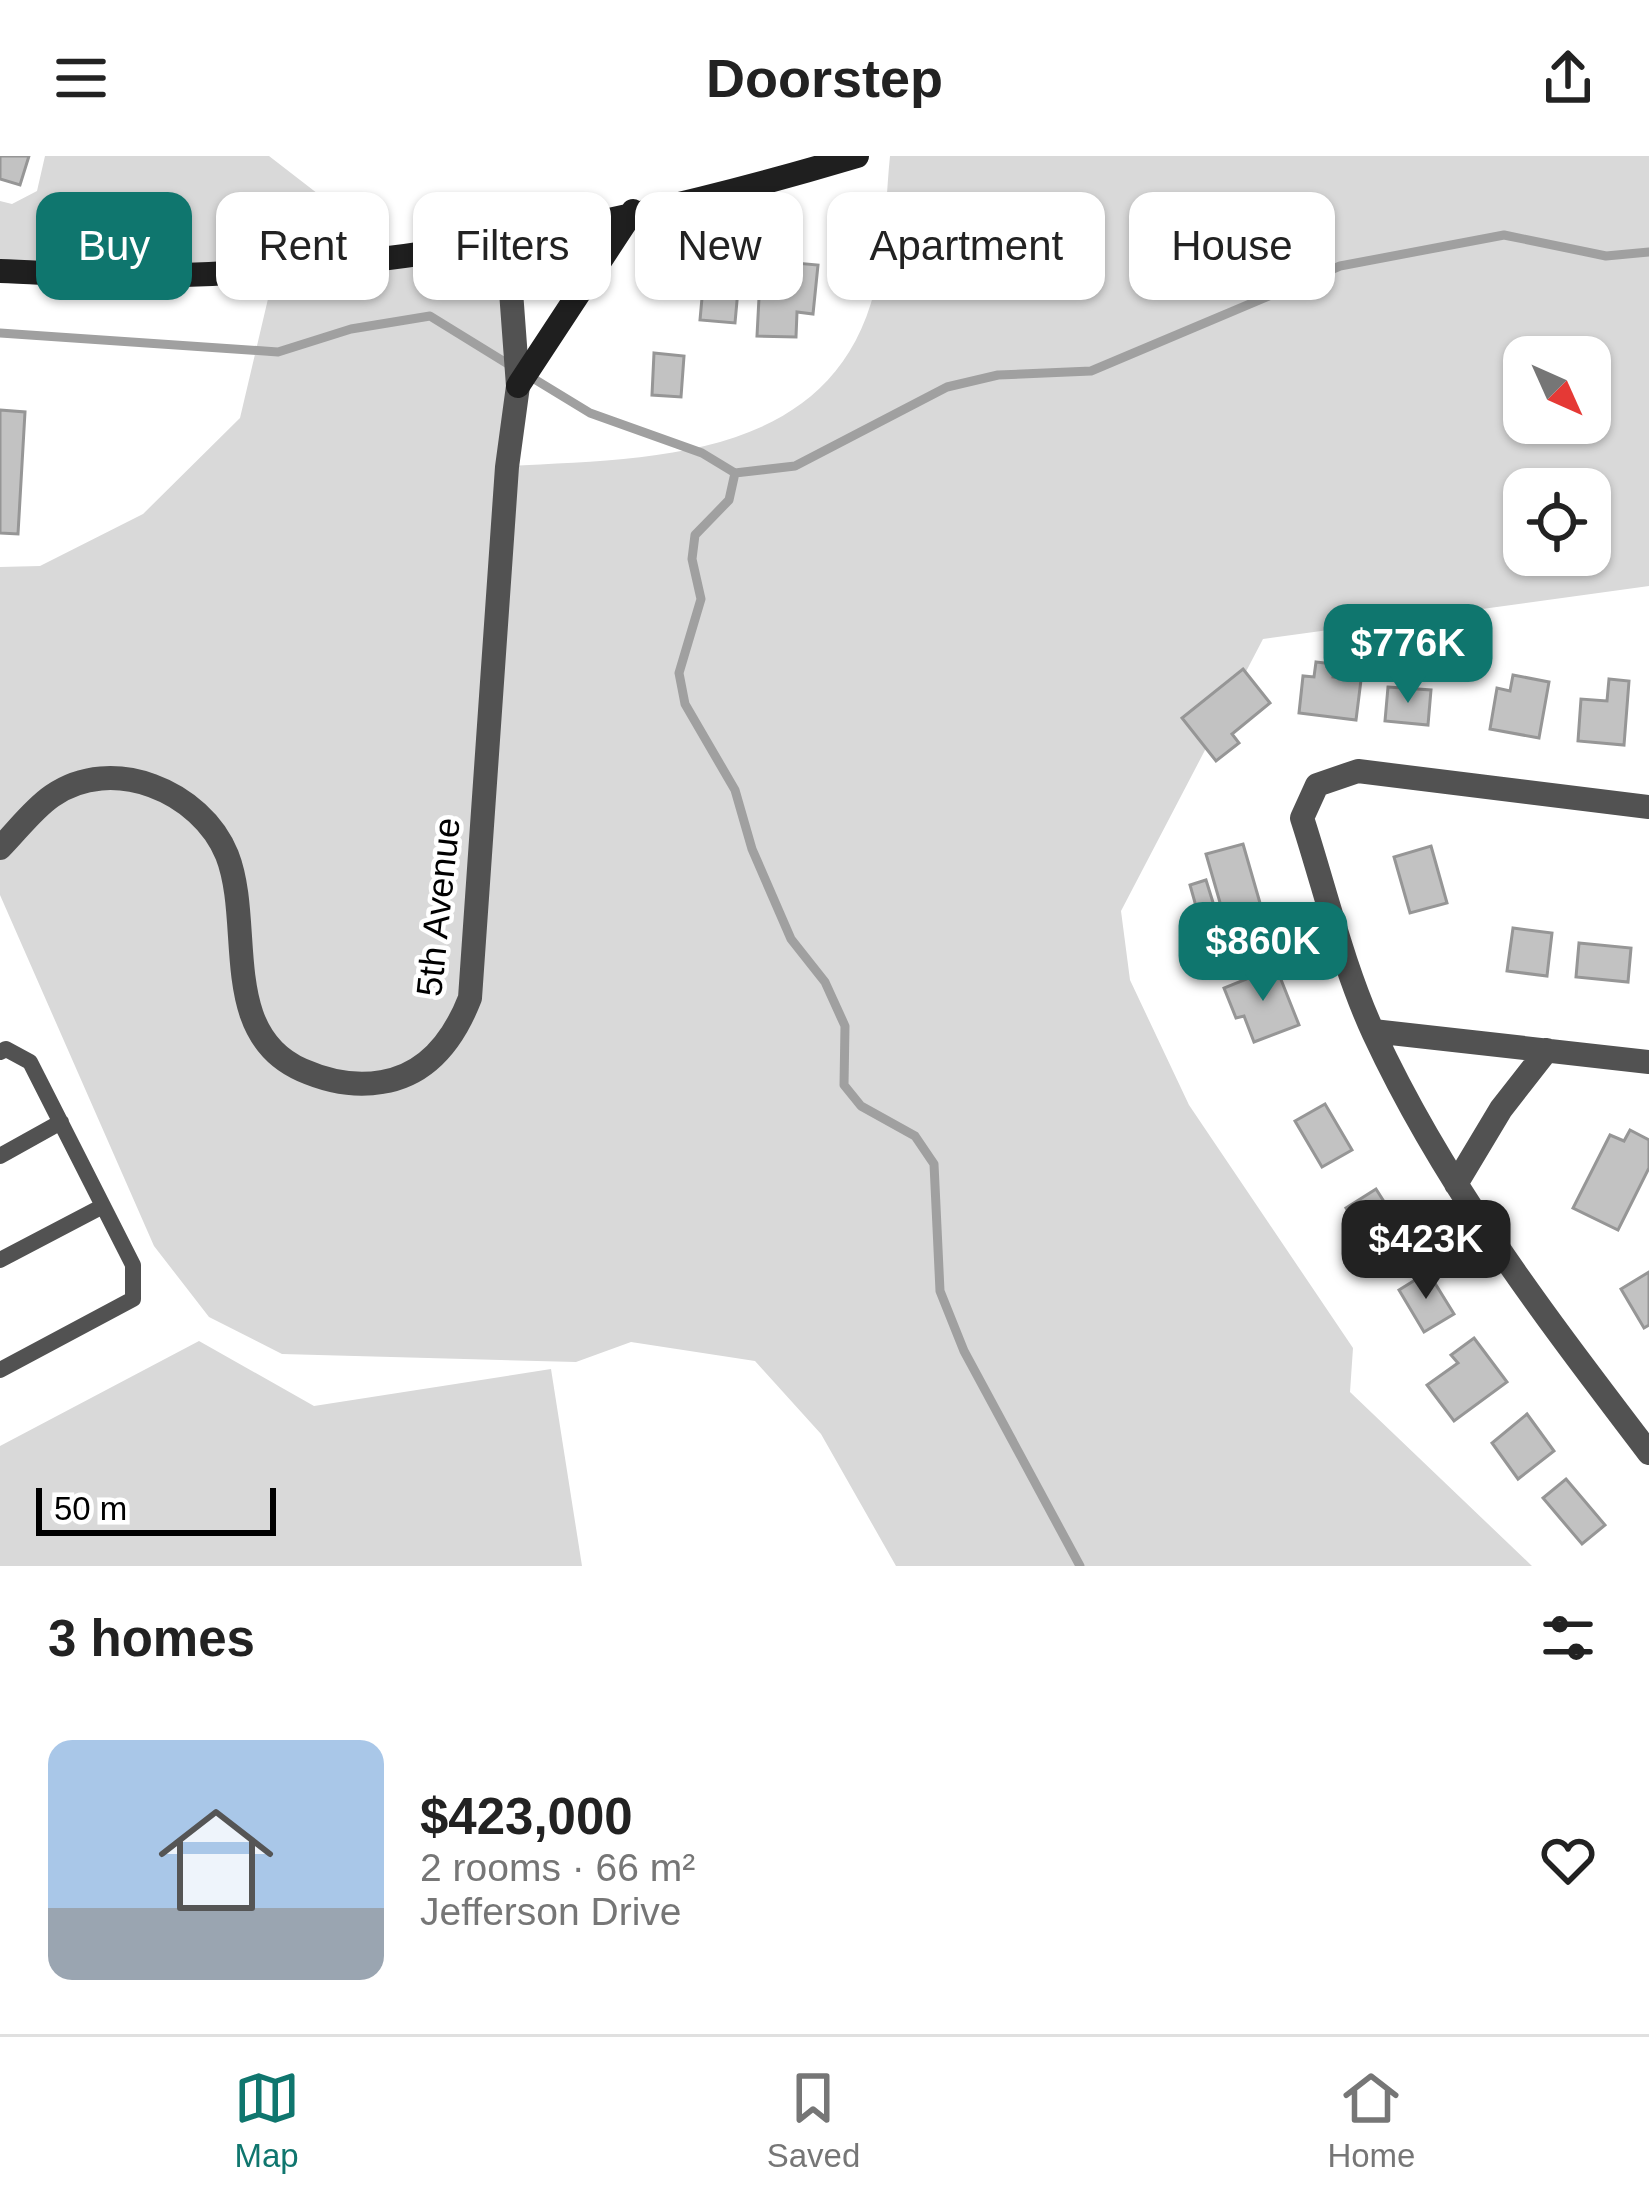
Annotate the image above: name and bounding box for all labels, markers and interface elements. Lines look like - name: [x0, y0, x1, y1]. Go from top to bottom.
- icon: menu: [48, 45, 114, 111]
- icon: share: [1535, 45, 1601, 111]
- text: Doorstep: [706, 48, 943, 108]
- chip: Buy: [36, 192, 192, 300]
- chip: Rent: [216, 192, 389, 300]
- chip: Filters: [413, 192, 611, 300]
- chip: New: [635, 192, 803, 300]
- chip: Apartment: [827, 192, 1105, 300]
- chip: House: [1129, 192, 1335, 300]
- north arrow: [1503, 336, 1611, 444]
- map controls: [1503, 336, 1611, 576]
- button: locate: [1503, 468, 1611, 576]
- pin: $776K: [1324, 604, 1492, 706]
- text: $776K: [1351, 621, 1465, 664]
- street label: 5th Avenue: [408, 816, 468, 998]
- pin: $860K: [1179, 902, 1347, 1004]
- text: $860K: [1206, 919, 1320, 962]
- pin: $423K: [1342, 1200, 1510, 1302]
- text: $423K: [1369, 1217, 1483, 1260]
- scale bar: [36, 1482, 276, 1535]
- text: 50 m: [54, 1490, 127, 1527]
- icon: filters: [1535, 1605, 1601, 1671]
- text: 3 homes: [48, 1610, 255, 1667]
- icon: home: [144, 1788, 288, 1932]
- text: $423,000: [420, 1788, 633, 1845]
- icon: heart: [1535, 1827, 1601, 1893]
- text: 2 rooms · 66 m²: [420, 1846, 695, 1889]
- text: Jefferson Drive: [420, 1890, 682, 1933]
- tab: Map: [234, 2065, 300, 2175]
- tab: Saved: [767, 2065, 860, 2175]
- tab: Home: [1327, 2065, 1415, 2175]

